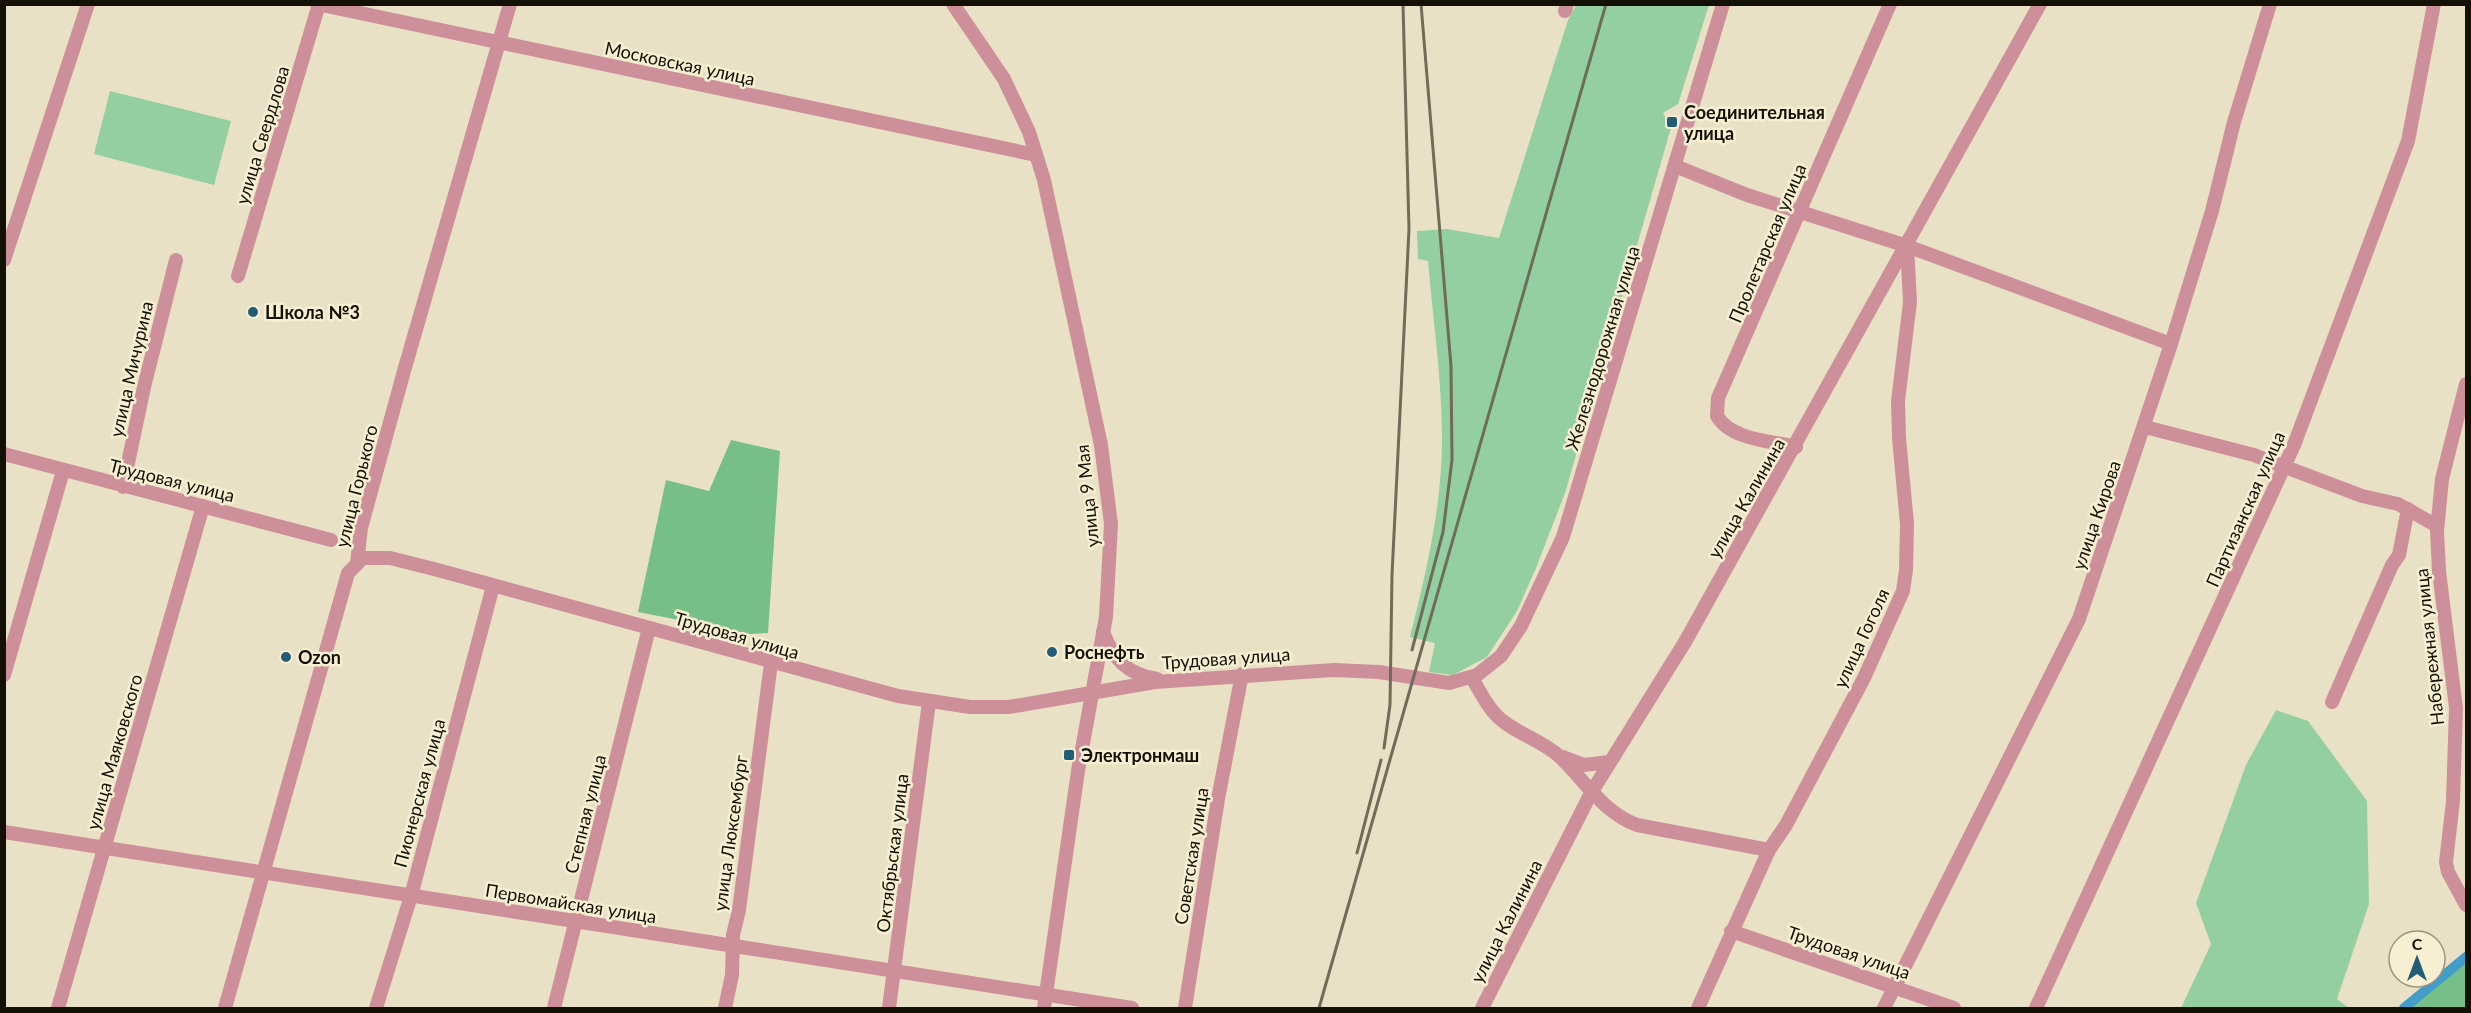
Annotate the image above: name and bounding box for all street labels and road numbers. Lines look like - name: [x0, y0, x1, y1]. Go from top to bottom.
- street label: Московская улица: [603, 36, 757, 90]
- street label: улица Свердлова: [230, 63, 294, 207]
- street label: Пролетарская улица: [1724, 160, 1810, 326]
- street label: Железнодорожная улица: [1560, 243, 1644, 453]
- street label: улица Мичурина: [105, 299, 157, 439]
- street label: улица Горького: [330, 422, 382, 550]
- street label: Партизанская улица: [2201, 428, 2289, 590]
- street label: улица Калинина: [1703, 434, 1789, 562]
- street label: улица 9 Мая: [1071, 444, 1103, 548]
- street label: Трудовая улица: [107, 454, 237, 506]
- street label: улица Кирова: [2067, 457, 2125, 573]
- street label: Набережная улица: [2410, 567, 2448, 727]
- street label: улица Гоголя: [1828, 585, 1894, 691]
- street label: Трудовая улица: [672, 607, 802, 663]
- street label: Трудовая улица: [1161, 643, 1291, 673]
- street label: улица Маяковского: [81, 672, 147, 832]
- street label: Пионерская улица: [389, 716, 449, 870]
- street label: Степная улица: [560, 752, 610, 876]
- street label: улица Люксембург: [708, 753, 752, 912]
- street label: Октябрьская улица: [871, 772, 913, 934]
- street label: Советская улица: [1169, 786, 1213, 926]
- street label: улица Калинина: [1466, 856, 1546, 986]
- street label: Первомайская улица: [484, 879, 658, 927]
- street label: Трудовая улица: [1785, 921, 1913, 983]

